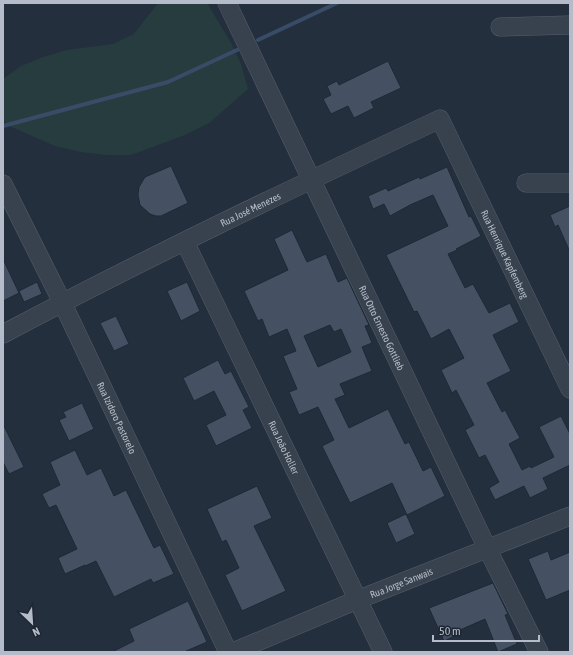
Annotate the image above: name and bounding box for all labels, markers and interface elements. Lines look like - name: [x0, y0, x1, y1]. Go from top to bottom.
- street label: Rua José Menezes: [218, 190, 283, 228]
- street label: Rua Henrique Kapfemberg: [479, 208, 531, 301]
- street label: Rua Otto Ernesto Gottlieb: [357, 284, 407, 372]
- street label: Rua Izidoro Pastorelo: [95, 380, 139, 456]
- street label: Rua João Holler: [267, 419, 302, 477]
- street label: Rua Jorge Sanwais: [368, 565, 435, 600]
- north arrow: [12, 603, 52, 643]
- scale bar: [433, 617, 539, 643]
- text: 50 m: [439, 624, 461, 638]
- text: N: [31, 625, 42, 639]

